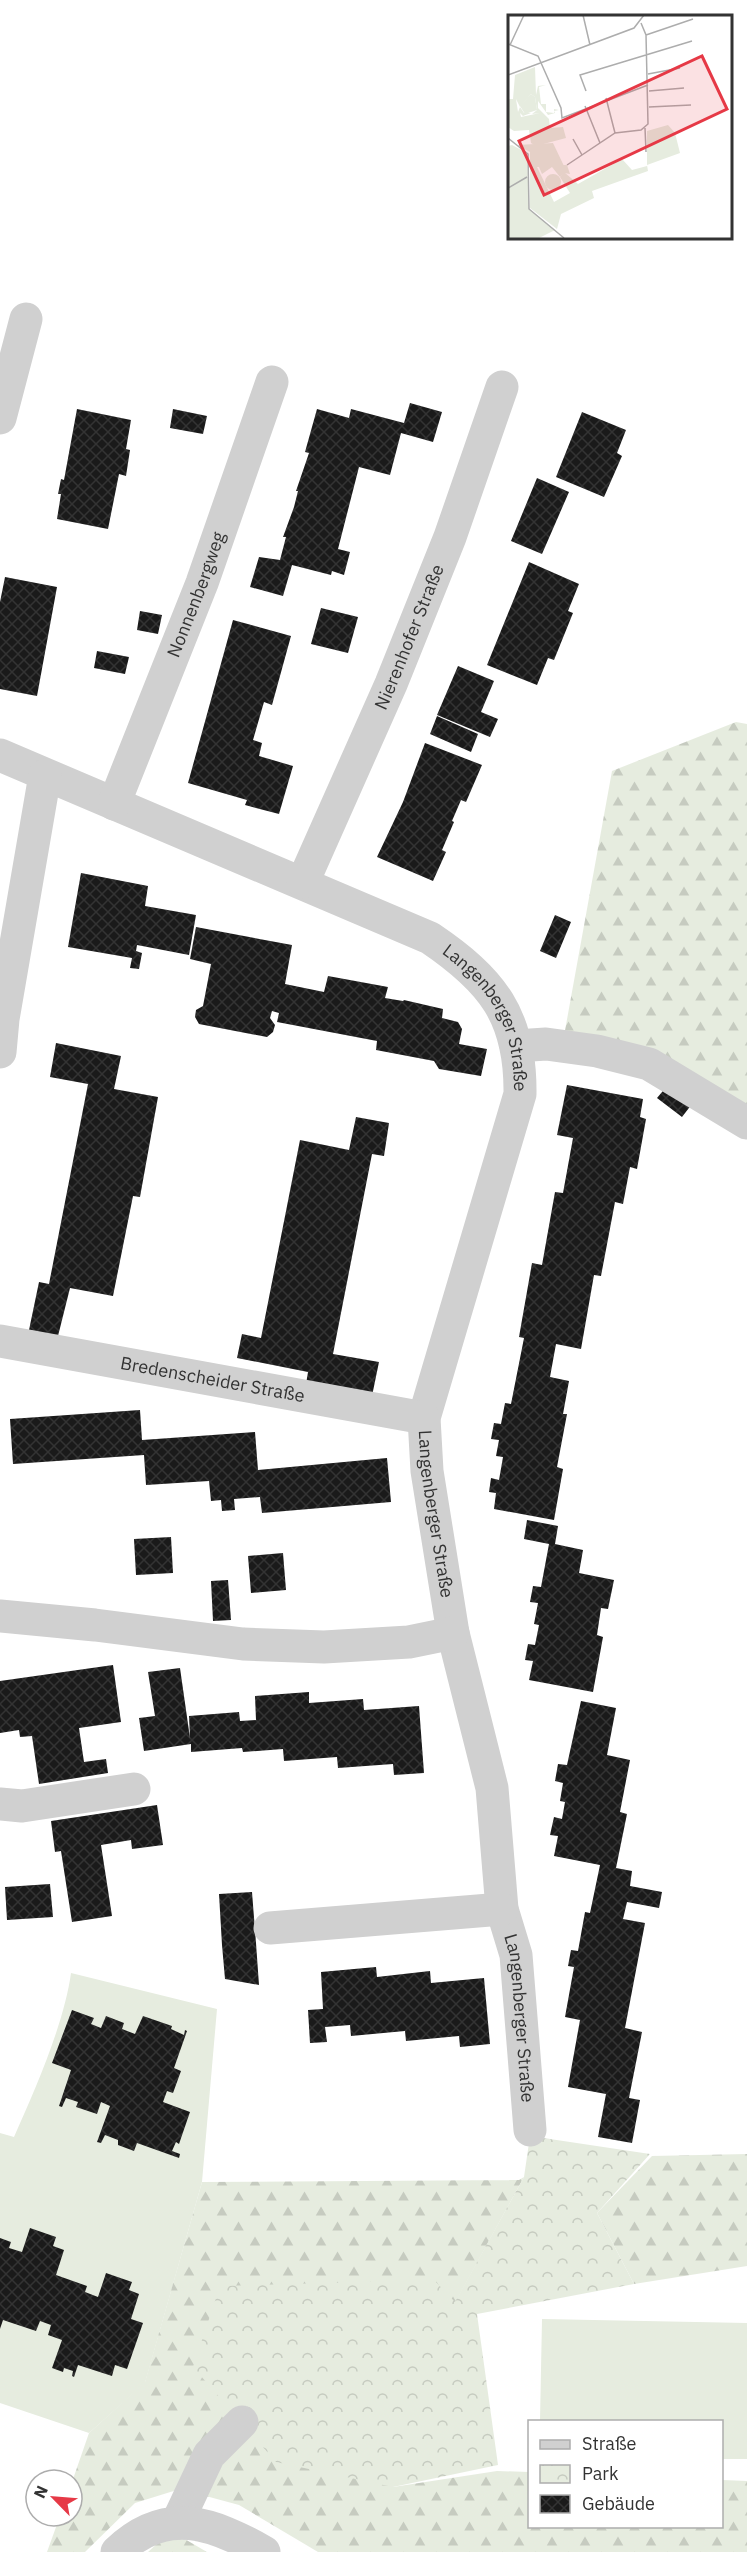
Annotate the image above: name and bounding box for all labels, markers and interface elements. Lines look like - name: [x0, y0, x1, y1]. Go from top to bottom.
- inset map: [508, 15, 732, 238]
- street label: Nonnenbergweg: [162, 528, 230, 661]
- street label: Nierenhofer Straße: [369, 561, 449, 713]
- street label: Langenberger Straße: [438, 939, 532, 1091]
- street label: Bredenscheider Straße: [119, 1351, 307, 1407]
- street label: Langenberger Straße: [414, 1429, 459, 1600]
- street label: Langenberger Straße: [499, 1931, 540, 2103]
- legend: [528, 2420, 723, 2528]
- text: Straße: [582, 2432, 636, 2455]
- text: Park: [582, 2462, 619, 2485]
- north arrow: [24, 2468, 84, 2528]
- text: N: [29, 2482, 52, 2501]
- text: Gebäude: [582, 2492, 655, 2515]

